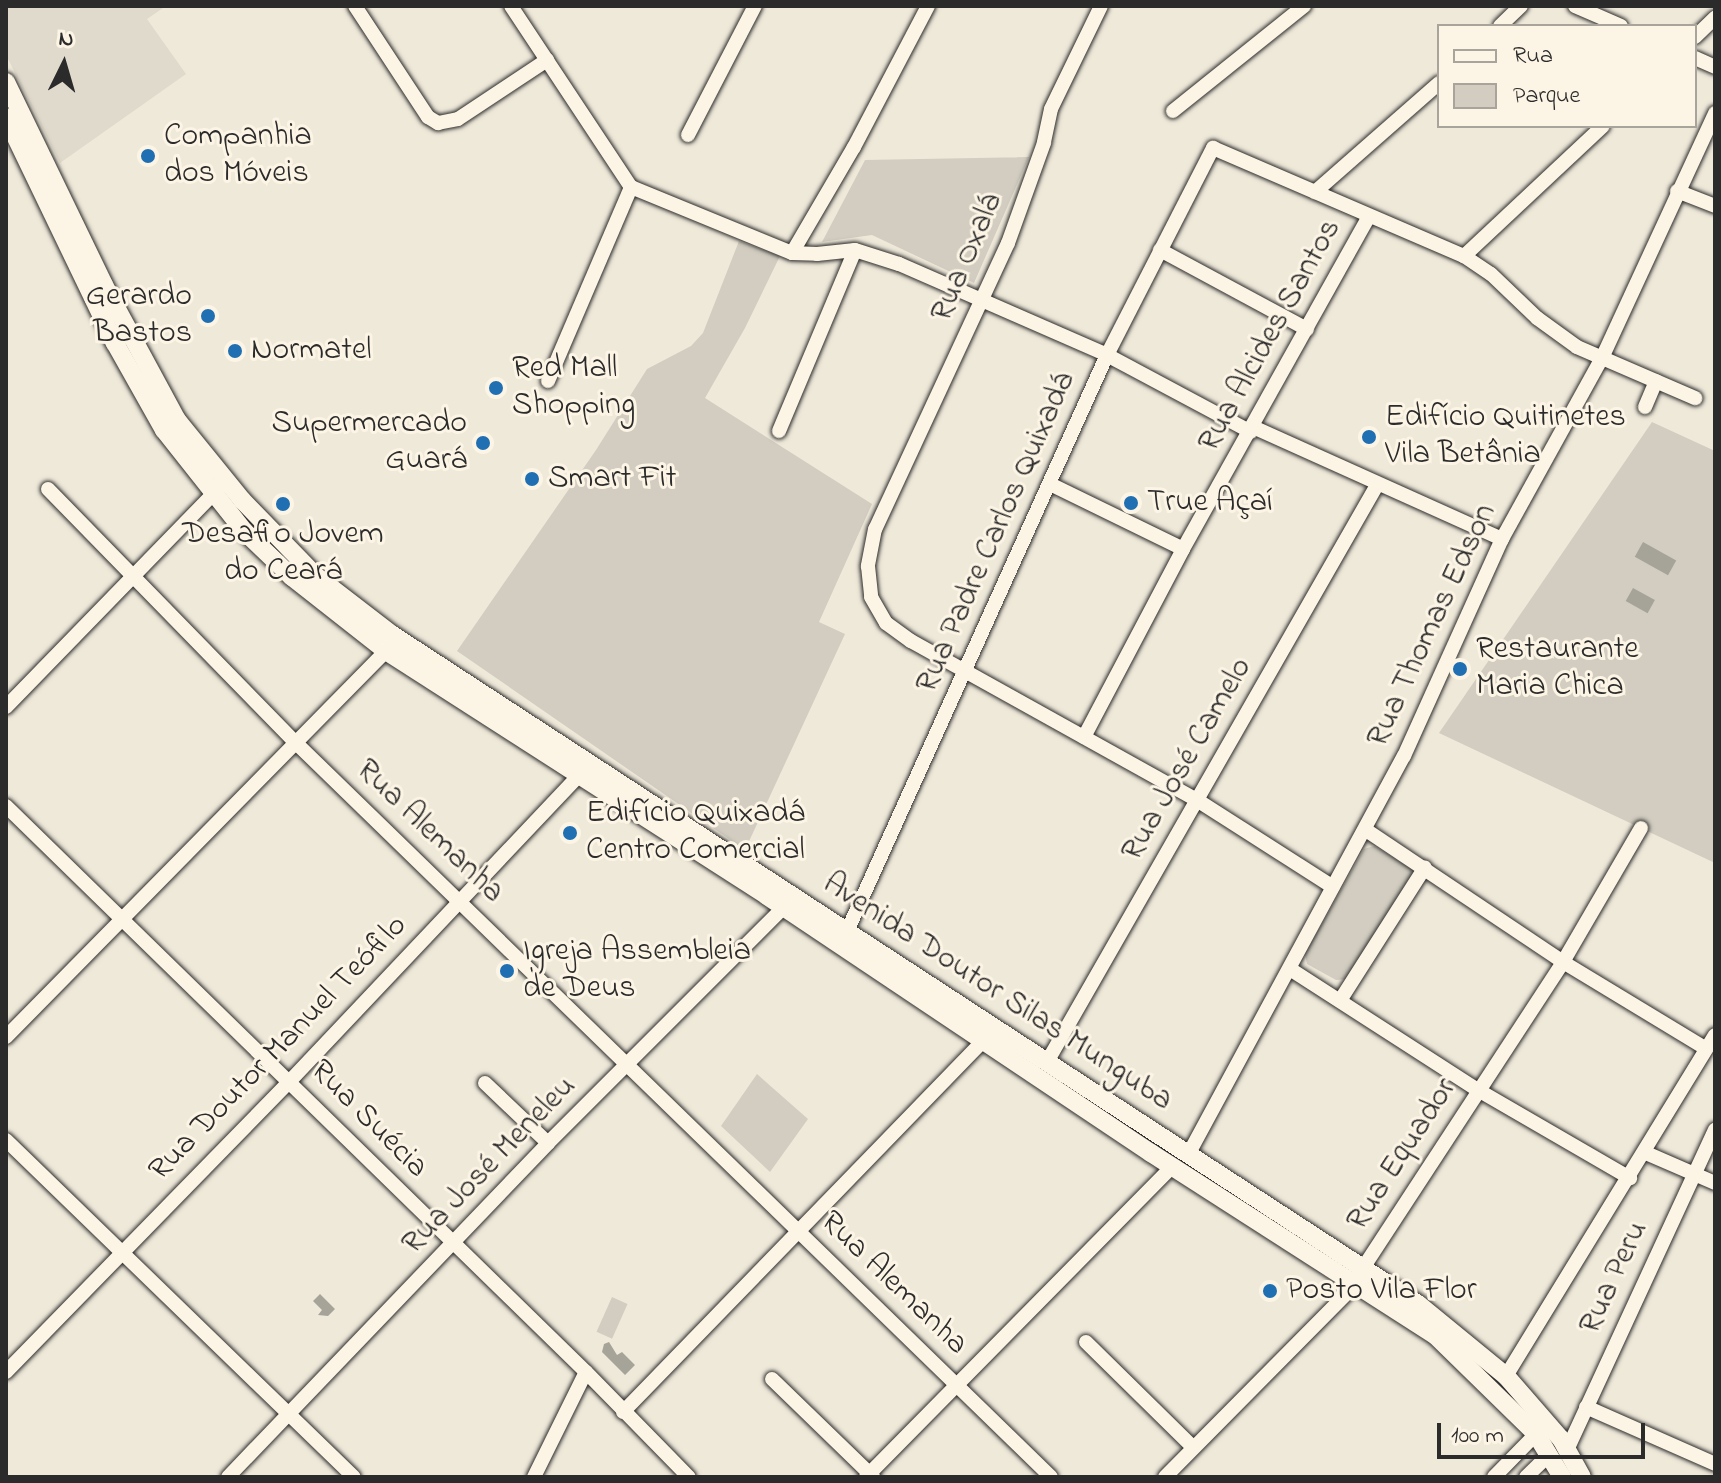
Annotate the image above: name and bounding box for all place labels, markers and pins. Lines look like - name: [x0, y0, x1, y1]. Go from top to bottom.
- place label: Companhia dos Móveis: [164, 119, 312, 194]
- marker: Companhia dos Móveis: [139, 147, 157, 165]
- place label: Gerardo Bastos: [86, 279, 192, 354]
- marker: Gerardo Bastos: [199, 307, 217, 325]
- place label: Normatel: [251, 332, 372, 370]
- marker: Normatel: [226, 342, 244, 360]
- place label: Red Mall Shopping: [512, 351, 635, 426]
- marker: Red Mall Shopping: [487, 379, 505, 397]
- place label: Edifício Quitinetes Vila Betânia: [1385, 400, 1626, 475]
- place label: Supermercado Guará: [271, 406, 467, 481]
- marker: Edifício Quitinetes Vila Betânia: [1360, 428, 1378, 446]
- marker: Supermercado Guará: [474, 434, 492, 452]
- place label: Smart Fit: [548, 460, 677, 498]
- marker: Smart Fit: [523, 470, 541, 488]
- place label: True Açaí: [1147, 484, 1273, 522]
- marker: True Açaí: [1122, 494, 1140, 512]
- marker: Desafio Jovem do Ceará: [274, 495, 292, 513]
- place label: Desafio Jovem do Ceará: [182, 517, 384, 592]
- place label: Restaurante Maria Chica: [1476, 632, 1639, 707]
- marker: Restaurante Maria Chica: [1451, 660, 1469, 678]
- place label: Edifício Quixadá Centro Comercial: [586, 796, 805, 871]
- marker: Edifício Quixadá Centro Comercial: [561, 824, 579, 842]
- place label: Igreja Assembleia de Deus: [523, 934, 751, 1009]
- marker: Igreja Assembleia de Deus: [498, 962, 516, 980]
- place label: Posto Vila Flor: [1286, 1272, 1477, 1310]
- marker: Posto Vila Flor: [1261, 1282, 1279, 1300]

